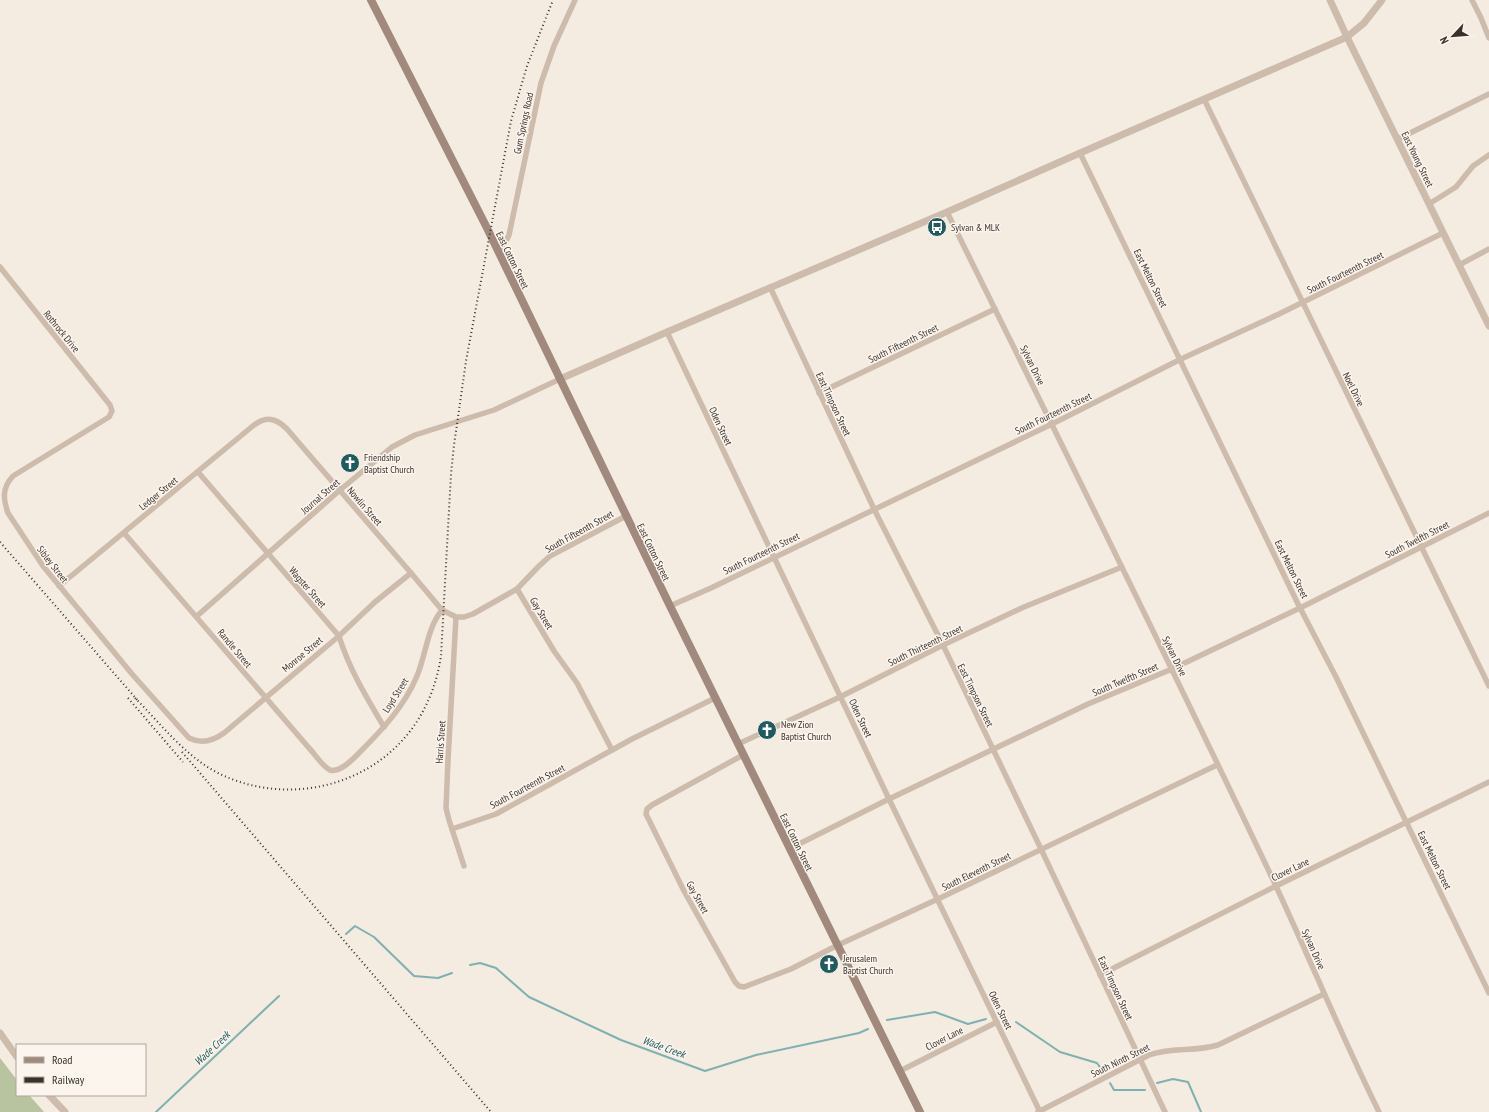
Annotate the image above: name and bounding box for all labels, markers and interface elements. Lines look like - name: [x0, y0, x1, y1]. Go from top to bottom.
- north arrow: [1433, 16, 1473, 56]
- text: N: [1436, 35, 1452, 46]
- street label: Gum Springs Road: [511, 91, 536, 155]
- street label: East Young Street: [1398, 129, 1437, 189]
- bus stop icon: Sylvan & MLK: [926, 216, 948, 238]
- place label: Sylvan & MLK: [951, 221, 1000, 234]
- street label: East Cotton Street: [493, 229, 532, 291]
- street label: East Melton Street: [1131, 247, 1170, 310]
- street label: South Fourteenth Street: [1305, 248, 1386, 297]
- street label: Rothrock Drive: [41, 308, 83, 355]
- street label: South Fifteenth Street: [866, 321, 941, 366]
- street label: Sylvan Drive: [1017, 343, 1048, 387]
- street label: East Timpson Street: [813, 370, 854, 438]
- street label: Noel Drive: [1340, 370, 1367, 408]
- street label: South Fourteenth Street: [1013, 389, 1094, 438]
- street label: Oden Street: [706, 405, 735, 448]
- place label: Friendship Baptist Church: [364, 451, 414, 476]
- church icon: Friendship Baptist Church: [339, 452, 361, 474]
- street label: Ledger Street: [136, 474, 181, 513]
- street label: Journal Street: [297, 476, 343, 517]
- street label: Nowlin Street: [344, 484, 385, 529]
- street label: South Fifteenth Street: [543, 507, 616, 556]
- street label: South Twelfth Street: [1383, 518, 1452, 561]
- street label: East Cotton Street: [634, 521, 673, 583]
- street label: South Fourteenth Street: [721, 529, 802, 578]
- street label: East Melton Street: [1272, 538, 1311, 601]
- street label: Sibley Street: [34, 543, 71, 586]
- street label: Wagster Street: [286, 564, 329, 611]
- street label: Gay Street: [527, 595, 556, 632]
- street label: South Thirteenth Street: [886, 622, 965, 669]
- street label: Randle Street: [215, 626, 255, 671]
- street label: Monroe Street: [279, 633, 325, 675]
- street label: Sylvan Drive: [1159, 634, 1190, 678]
- street label: South Twelfth Street: [1090, 660, 1160, 699]
- street label: East Timpson Street: [955, 661, 997, 729]
- street label: Loyd Street: [380, 675, 411, 715]
- street label: Oden Street: [846, 697, 875, 740]
- place label: New Zion Baptist Church: [781, 718, 831, 743]
- church icon: New Zion Baptist Church: [756, 719, 778, 741]
- street label: Harris Street: [433, 720, 449, 764]
- street label: South Fourteenth Street: [487, 761, 567, 812]
- street label: East Cotton Street: [777, 811, 816, 873]
- street label: East Melton Street: [1415, 829, 1454, 892]
- street label: South Eleventh Street: [940, 849, 1013, 894]
- street label: Clover Lane: [1269, 855, 1311, 884]
- street label: Gay Street: [683, 879, 712, 916]
- street label: Sylvan Drive: [1299, 927, 1328, 971]
- place label: Jerusalem Baptist Church: [842, 952, 893, 977]
- church icon: Jerusalem Baptist Church: [818, 953, 840, 975]
- street label: East Timpson Street: [1095, 954, 1136, 1022]
- street label: Oden Street: [986, 989, 1016, 1032]
- street label: Clover Lane: [923, 1023, 965, 1053]
- water label: Wade Creek: [191, 1027, 234, 1068]
- water label: Wade Creek: [641, 1033, 689, 1062]
- street label: South Ninth Street: [1089, 1040, 1152, 1080]
- legend: [16, 1044, 146, 1096]
- text: Road: [52, 1052, 72, 1067]
- text: Railway: [52, 1072, 85, 1087]

